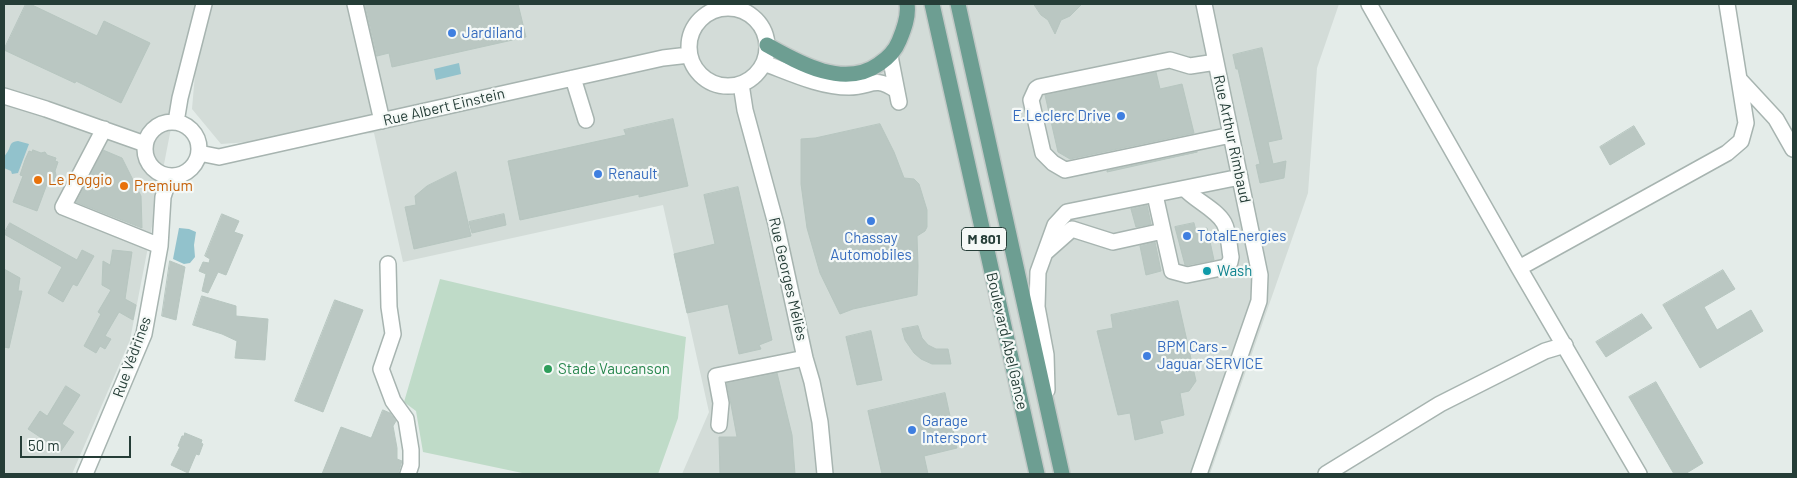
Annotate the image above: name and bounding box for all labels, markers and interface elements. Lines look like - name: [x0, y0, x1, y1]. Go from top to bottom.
- place label: Jardiland: [462, 24, 523, 42]
- marker: Jardiland: [446, 27, 458, 39]
- street label: Rue Arthur Rimbaud: [1210, 73, 1254, 205]
- street label: Rue Albert Einstein: [381, 84, 507, 130]
- place label: E.Leclerc Drive: [1012, 107, 1111, 125]
- marker: E.Leclerc Drive: [1115, 110, 1127, 122]
- place label: Renault: [608, 165, 658, 183]
- marker: Renault: [592, 168, 604, 180]
- place label: Le Poggio: [48, 171, 112, 189]
- marker: Le Poggio: [32, 174, 44, 186]
- place label: Premium: [134, 177, 193, 195]
- marker: Premium: [118, 180, 130, 192]
- marker: Chassay Automobiles: [865, 215, 877, 227]
- street label: Rue Georges Méliès: [765, 216, 811, 342]
- place label: TotalEnergies: [1197, 227, 1286, 245]
- road number: M 801: [962, 228, 1006, 250]
- place label: Chassay Automobiles: [830, 229, 912, 264]
- marker: TotalEnergies: [1181, 230, 1193, 242]
- place label: Wash: [1217, 262, 1252, 280]
- marker: Wash: [1201, 265, 1213, 277]
- street label: Boulevard Abel Gance: [982, 271, 1032, 411]
- street label: Rue Védrines: [109, 314, 155, 400]
- place label: BPM Cars - Jaguar SERVICE: [1157, 338, 1263, 373]
- marker: BPM Cars - Jaguar SERVICE: [1141, 350, 1153, 362]
- place label: Stade Vaucanson: [558, 360, 670, 378]
- marker: Stade Vaucanson: [542, 363, 554, 375]
- place label: Garage Intersport: [922, 412, 987, 447]
- marker: Garage Intersport: [906, 424, 918, 436]
- scale bar: [22, 426, 134, 458]
- text: 50 m: [28, 436, 60, 454]

